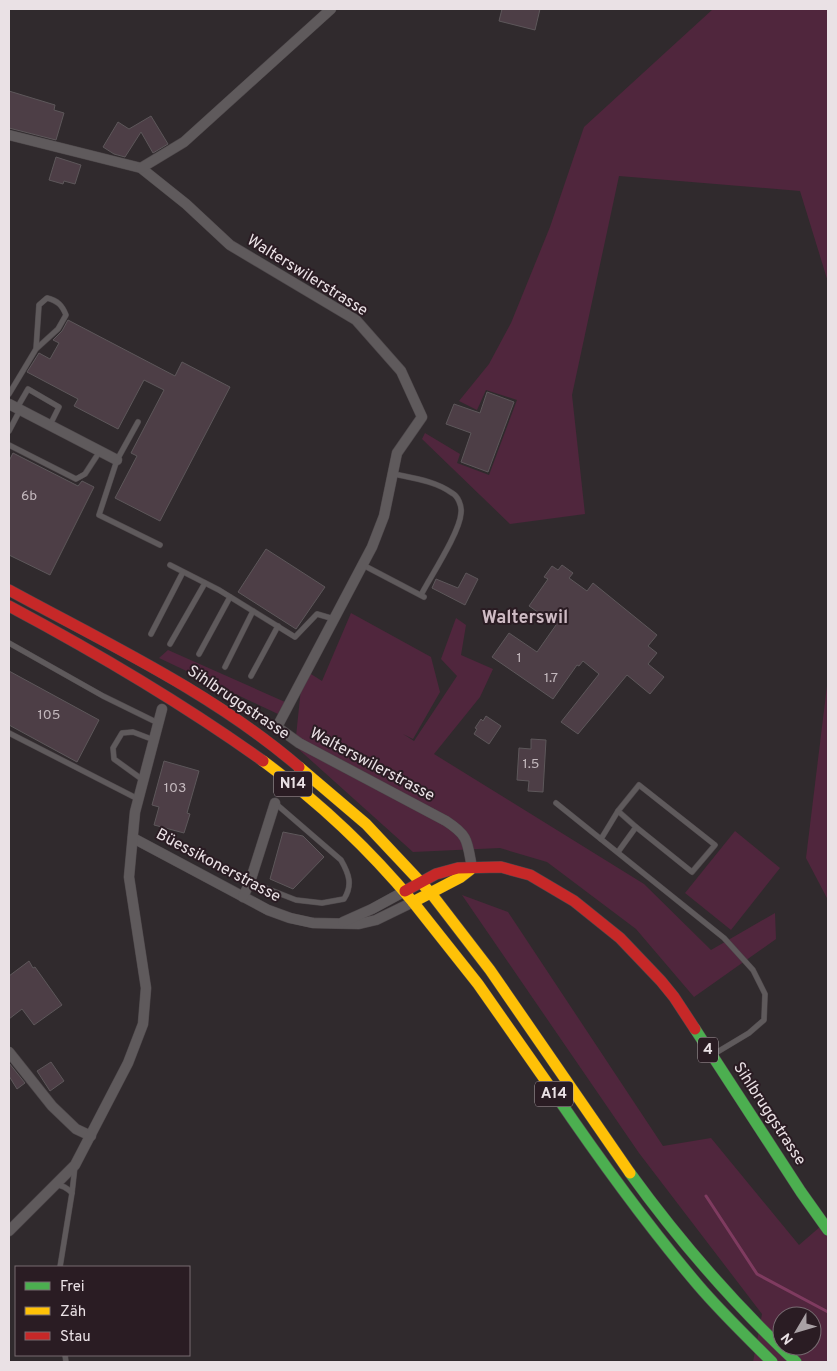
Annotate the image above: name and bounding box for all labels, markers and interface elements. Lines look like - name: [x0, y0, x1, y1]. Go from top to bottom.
- street label: Walterswilerstrasse: [243, 231, 371, 321]
- house number: 6b: [21, 488, 37, 505]
- district label: Walterswil: [482, 607, 568, 630]
- house number: 1: [516, 650, 522, 667]
- street label: Sihlbruggstrasse: [183, 661, 293, 745]
- house number: 1.7: [544, 670, 558, 687]
- house number: 105: [38, 707, 60, 724]
- street label: Walterswilerstrasse: [306, 724, 438, 806]
- house number: 1.5: [523, 756, 539, 773]
- road number: N14: [274, 772, 312, 796]
- house number: 103: [164, 780, 186, 797]
- street label: Büessikonerstrasse: [152, 825, 284, 907]
- road number: 4: [698, 1038, 718, 1062]
- street label: Sihlbruggstrasse: [728, 1059, 810, 1169]
- road number: A14: [535, 1082, 573, 1106]
- legend: [15, 1266, 190, 1356]
- text: Frei: [60, 1278, 85, 1297]
- text: Zäh: [60, 1303, 86, 1322]
- north arrow: [772, 1306, 822, 1356]
- text: Stau: [60, 1328, 91, 1347]
- text: N: [778, 1329, 798, 1347]

